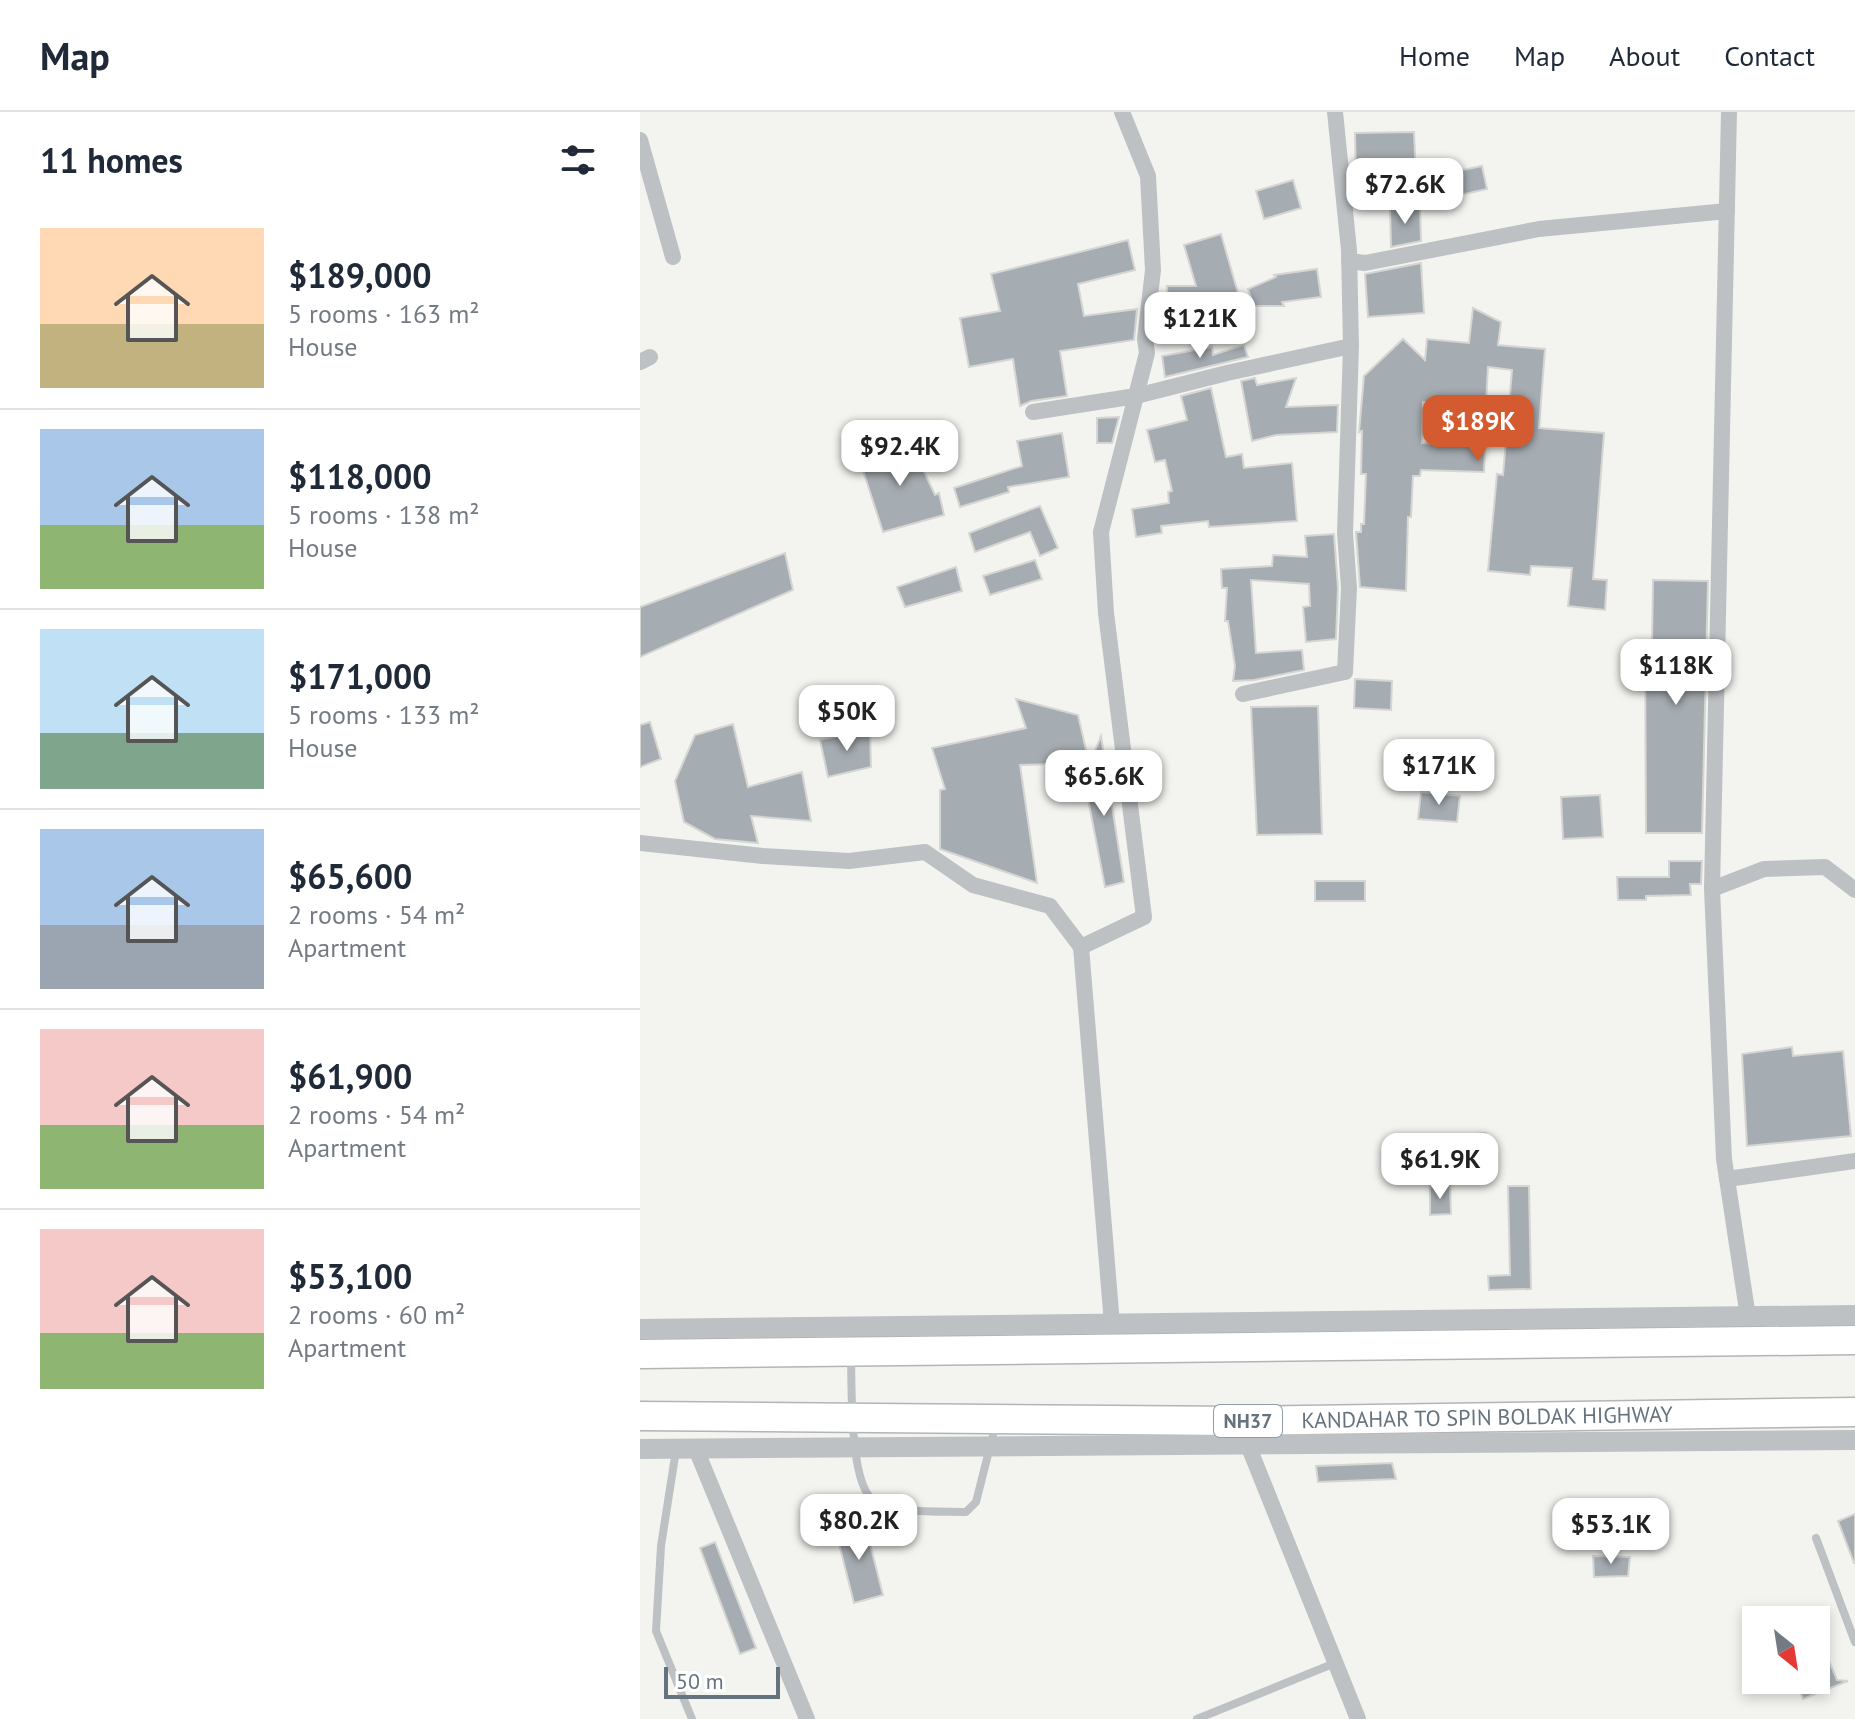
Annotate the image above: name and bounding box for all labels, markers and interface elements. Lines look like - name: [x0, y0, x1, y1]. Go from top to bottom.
- text: Map: [40, 31, 110, 80]
- text: Home: [1399, 37, 1470, 74]
- text: Map: [1514, 37, 1565, 74]
- text: About: [1609, 37, 1680, 74]
- text: Contact: [1724, 37, 1815, 74]
- text: 11 homes: [40, 138, 183, 182]
- icon: filters: [556, 138, 600, 182]
- pin: $72.6K: [1340, 158, 1470, 226]
- text: $72.6K: [1364, 167, 1446, 200]
- text: $189,000: [288, 253, 432, 297]
- icon: home: [104, 260, 200, 356]
- pin: $121K: [1144, 292, 1256, 360]
- text: 5 rooms · 163 m²: [288, 297, 480, 330]
- text: $121K: [1162, 301, 1238, 334]
- text: House: [288, 330, 358, 363]
- pin: $189K: [1422, 395, 1534, 463]
- text: $189K: [1440, 404, 1516, 437]
- pin: $92.4K: [835, 420, 965, 488]
- text: $92.4K: [859, 429, 941, 462]
- text: $118,000: [288, 454, 432, 498]
- icon: home: [104, 461, 200, 557]
- text: 5 rooms · 138 m²: [288, 498, 480, 531]
- text: House: [288, 531, 358, 564]
- pin: $118K: [1620, 639, 1732, 707]
- text: $118K: [1638, 648, 1714, 681]
- text: $171,000: [288, 654, 432, 698]
- icon: home: [104, 661, 200, 757]
- pin: $50K: [800, 685, 894, 753]
- text: $50K: [817, 694, 877, 727]
- text: 5 rooms · 133 m²: [288, 698, 480, 731]
- text: House: [288, 731, 358, 764]
- pin: $171K: [1383, 739, 1495, 807]
- text: $171K: [1401, 748, 1477, 781]
- pin: $65.6K: [1039, 750, 1169, 818]
- text: $65.6K: [1063, 759, 1145, 792]
- text: $65,600: [288, 854, 412, 898]
- icon: home: [104, 861, 200, 957]
- text: 2 rooms · 54 m²: [288, 898, 465, 931]
- text: Apartment: [288, 931, 406, 964]
- text: $61,900: [288, 1054, 412, 1098]
- icon: home: [104, 1061, 200, 1157]
- text: 2 rooms · 54 m²: [288, 1098, 465, 1131]
- text: Apartment: [288, 1131, 406, 1164]
- pin: $61.9K: [1375, 1133, 1505, 1201]
- text: $61.9K: [1399, 1142, 1481, 1175]
- text: $53,100: [288, 1254, 412, 1298]
- icon: home: [104, 1261, 200, 1357]
- text: 2 rooms · 60 m²: [288, 1298, 465, 1331]
- text: Apartment: [288, 1331, 406, 1364]
- street label: KANDAHAR TO SPIN BOLDAK HIGHWAY: [1301, 1400, 1674, 1434]
- road number: NH37: [1214, 1405, 1282, 1437]
- pin: $80.2K: [794, 1494, 924, 1562]
- pin: $53.1K: [1546, 1498, 1676, 1566]
- text: $80.2K: [818, 1503, 900, 1536]
- text: $53.1K: [1570, 1507, 1652, 1540]
- north arrow: [1742, 1606, 1830, 1694]
- map controls: [1742, 1606, 1830, 1694]
- scale bar: [664, 1663, 780, 1699]
- text: 50 m: [676, 1667, 724, 1695]

